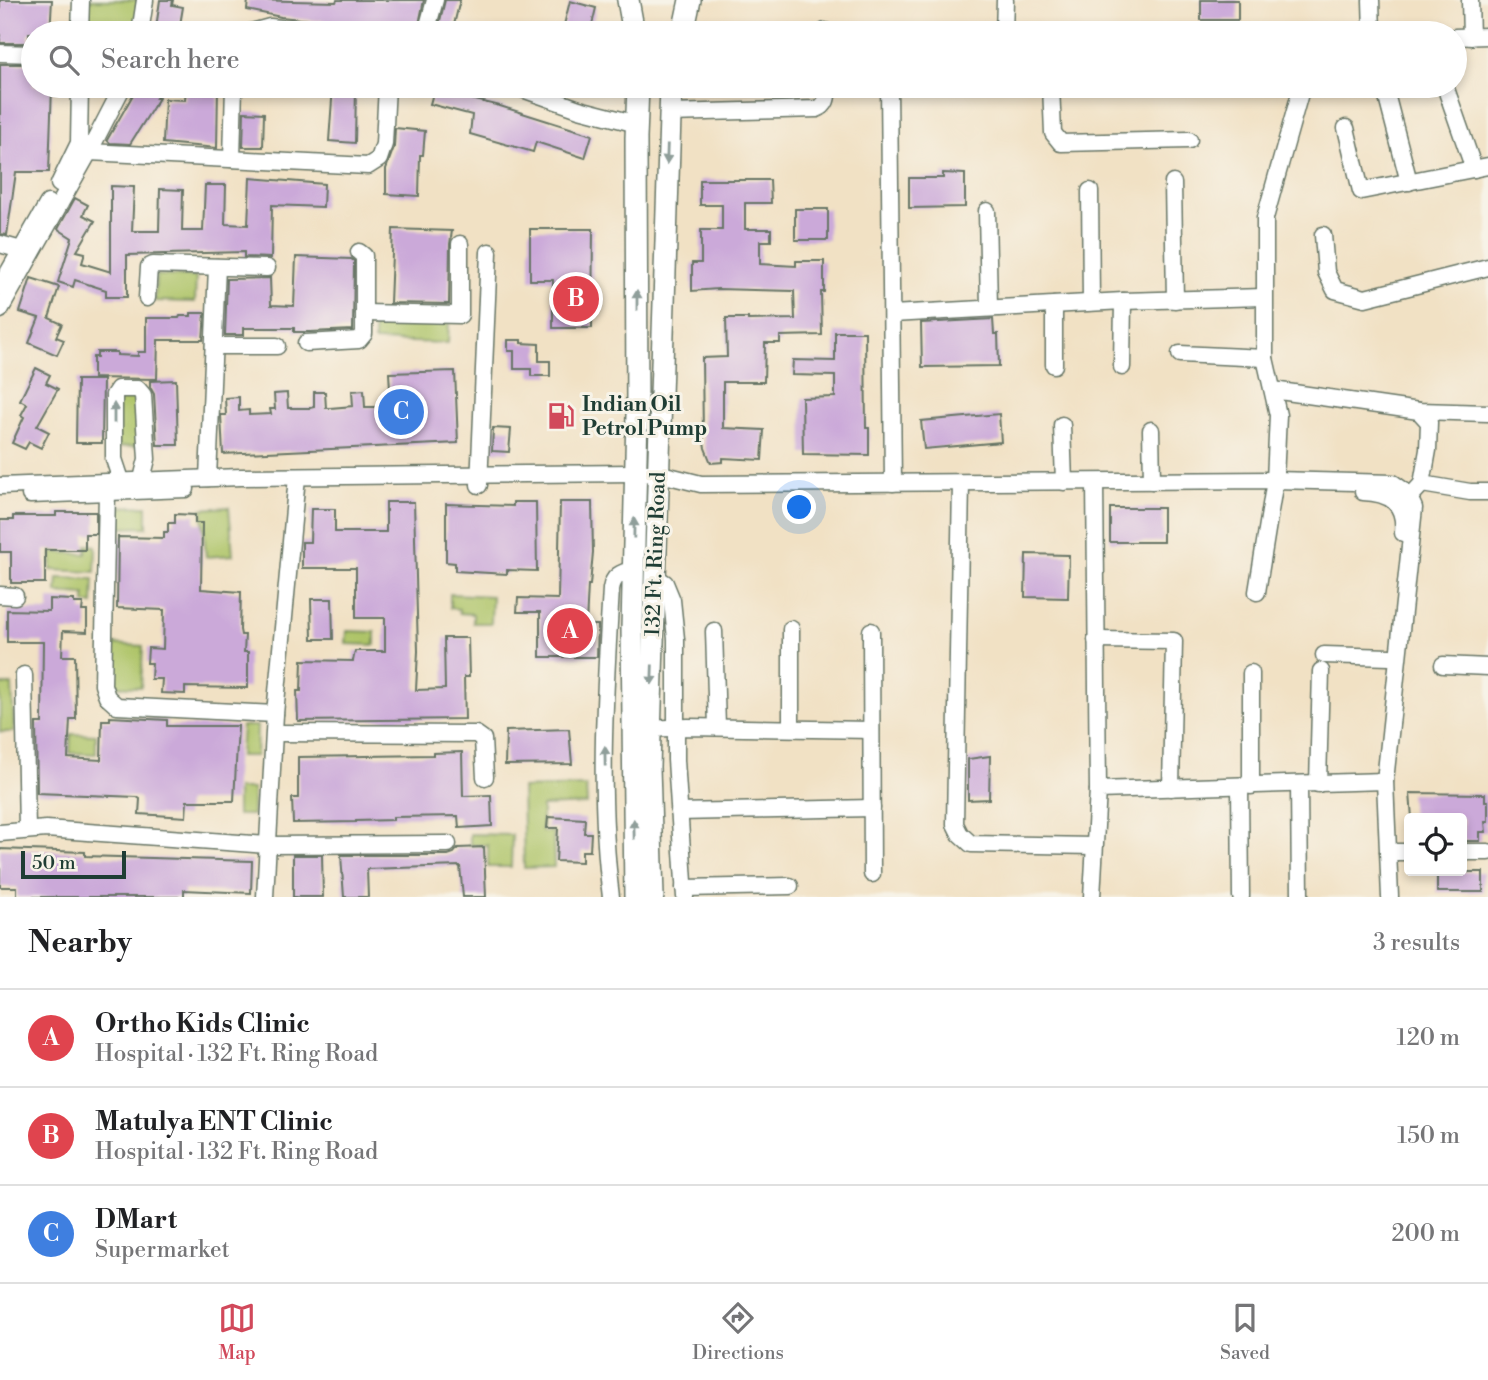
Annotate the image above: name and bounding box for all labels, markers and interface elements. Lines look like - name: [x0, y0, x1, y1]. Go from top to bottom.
- search box: [21, 21, 1467, 98]
- icon: search: [45, 41, 83, 79]
- text: Search here: [101, 44, 240, 76]
- one-way arrow: [662, 143, 673, 165]
- pin: B: [553, 273, 599, 325]
- one-way arrow: [631, 289, 643, 311]
- pin: C: [378, 386, 424, 438]
- place label: Indian Oil Petrol Pump: [582, 392, 707, 442]
- fuel station icon: Indian Oil Petrol Pump: [546, 401, 576, 431]
- one-way arrow: [108, 402, 120, 424]
- street label: 132 Ft. Ring Road: [640, 471, 672, 637]
- your location: [782, 490, 816, 524]
- one-way arrow: [628, 517, 640, 539]
- pin: A: [547, 605, 593, 657]
- one-way arrow: [646, 664, 657, 686]
- one-way arrow: [599, 744, 611, 766]
- map controls: [1404, 813, 1467, 876]
- button: locate: [1404, 813, 1467, 876]
- one-way arrow: [628, 818, 640, 840]
- scale bar: [21, 848, 126, 880]
- text: 50 m: [32, 851, 76, 875]
- text: Nearby: [28, 924, 132, 962]
- text: 3 results: [1373, 929, 1460, 957]
- text: Ortho Kids Clinic: [95, 1008, 310, 1040]
- text: A: [43, 1024, 59, 1052]
- text: 120 m: [1396, 1024, 1460, 1052]
- text: Hospital · 132 Ft. Ring Road: [95, 1040, 378, 1068]
- text: Matulya ENT Clinic: [95, 1106, 333, 1138]
- text: B: [42, 1122, 60, 1150]
- text: 150 m: [1397, 1122, 1460, 1150]
- text: Hospital · 132 Ft. Ring Road: [95, 1138, 378, 1166]
- text: DMart: [95, 1204, 177, 1236]
- text: C: [43, 1220, 59, 1248]
- text: 200 m: [1392, 1220, 1460, 1248]
- text: Supermarket: [95, 1236, 230, 1264]
- tab: Map: [218, 1299, 256, 1365]
- tab: Directions: [692, 1299, 784, 1365]
- tab: Saved: [1220, 1299, 1270, 1365]

